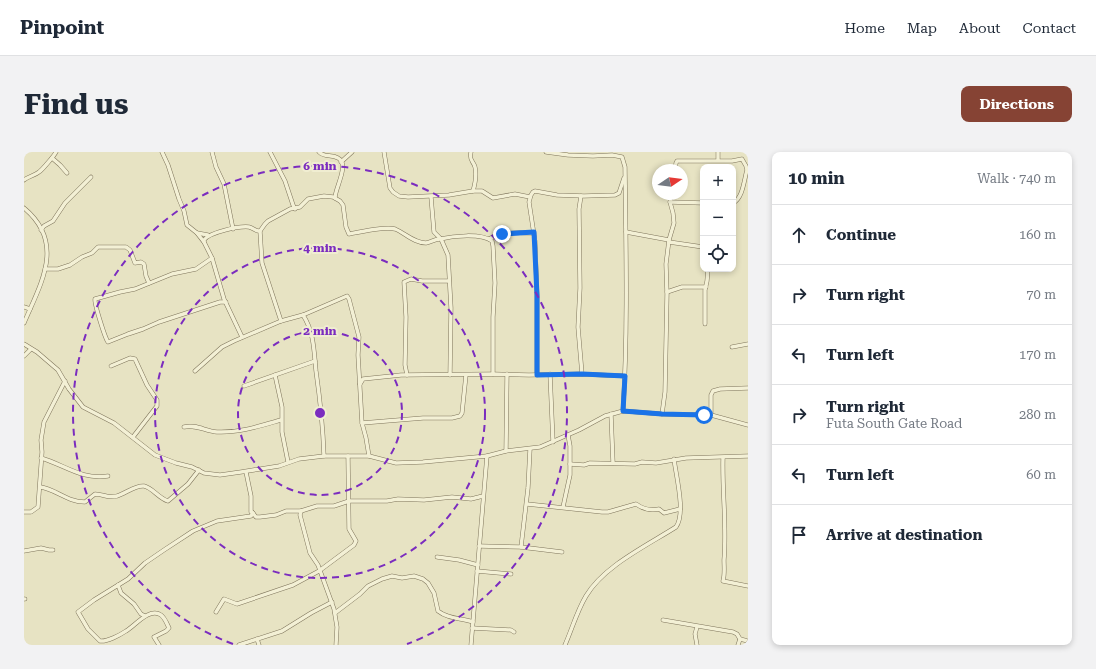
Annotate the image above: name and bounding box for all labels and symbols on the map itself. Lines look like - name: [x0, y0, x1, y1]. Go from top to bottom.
- text: 6 min: [303, 159, 337, 173]
- north arrow: [652, 164, 688, 200]
- route end: [493, 225, 511, 243]
- text: 4 min: [303, 241, 337, 255]
- text: 2 min: [303, 324, 337, 338]
- centre of rings: [313, 406, 327, 420]
- route start: [695, 406, 713, 424]

